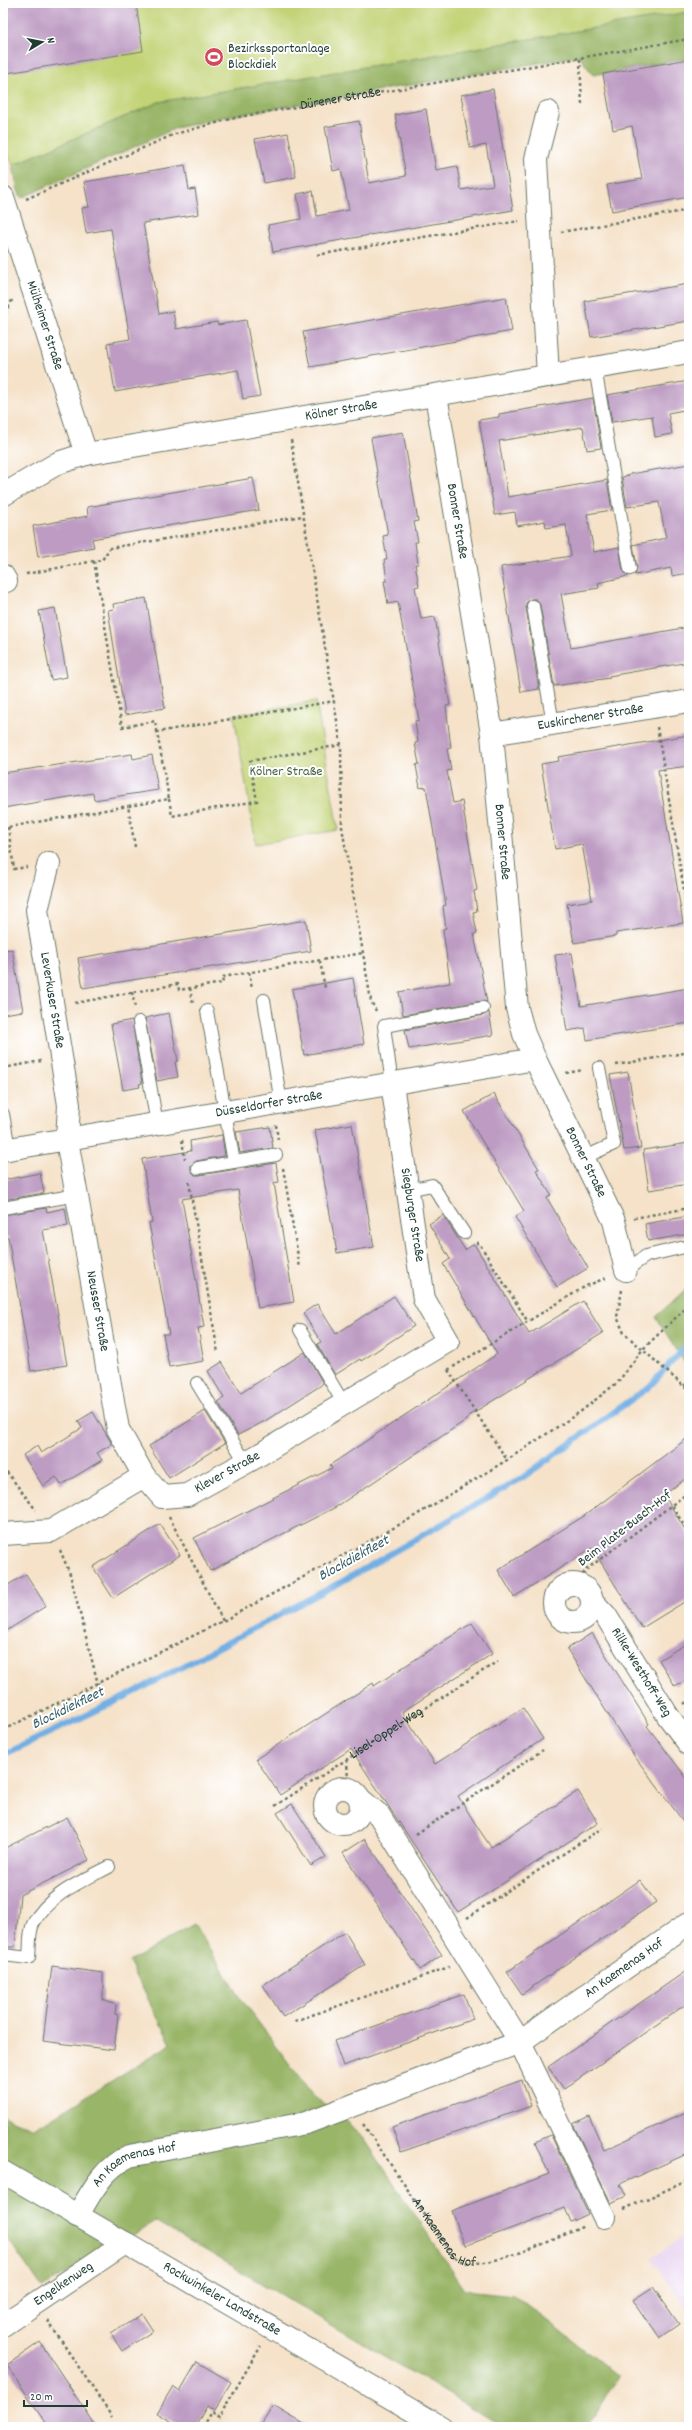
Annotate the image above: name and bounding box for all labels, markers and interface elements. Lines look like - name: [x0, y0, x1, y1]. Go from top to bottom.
- north arrow: [22, 22, 62, 62]
- text: N: [42, 37, 58, 45]
- place label: Bezirkssportanlage Blockdiek: [228, 39, 330, 75]
- sports icon: Bezirkssportanlage Blockdiek: [203, 46, 225, 68]
- street label: Dürener Straße: [299, 82, 383, 116]
- street label: Mülheimer Straße: [21, 278, 68, 373]
- street label: Kölner Straße: [304, 395, 379, 427]
- street label: Bonner Straße: [441, 482, 473, 561]
- street label: Euskirchener Straße: [536, 699, 645, 736]
- park label: Kölner Straße: [250, 762, 322, 782]
- street label: Bonner Straße: [488, 803, 515, 881]
- street label: Leverkuser Straße: [34, 951, 70, 1050]
- street label: Düsseldorfer Straße: [214, 1086, 324, 1123]
- street label: Bonner Straße: [560, 1124, 611, 1201]
- street label: Siegburger Straße: [395, 1167, 429, 1263]
- street label: Neusser Straße: [80, 1269, 114, 1353]
- street label: Klever Straße: [191, 1446, 264, 1499]
- street label: Beim Plate-Busch-Hof: [574, 1485, 677, 1572]
- water label: Blockdiekfleet: [314, 1530, 395, 1588]
- street label: Rilke-Westhoff-Weg: [606, 1624, 676, 1721]
- water label: Blockdiekfleet: [28, 1681, 109, 1736]
- street label: Lisel-Oppel-Weg: [346, 1702, 427, 1765]
- street label: An Kaemenas Hof: [580, 1933, 669, 2004]
- street label: An Kaemenas Hof: [88, 2137, 179, 2192]
- street label: An Kaemenas Hof: [406, 2194, 477, 2273]
- street label: Engelkenweg: [30, 2257, 97, 2312]
- street label: Rockwinkeler Landstraße: [159, 2257, 284, 2342]
- scale bar: [24, 2382, 87, 2408]
- text: 20 m: [30, 2389, 53, 2406]

